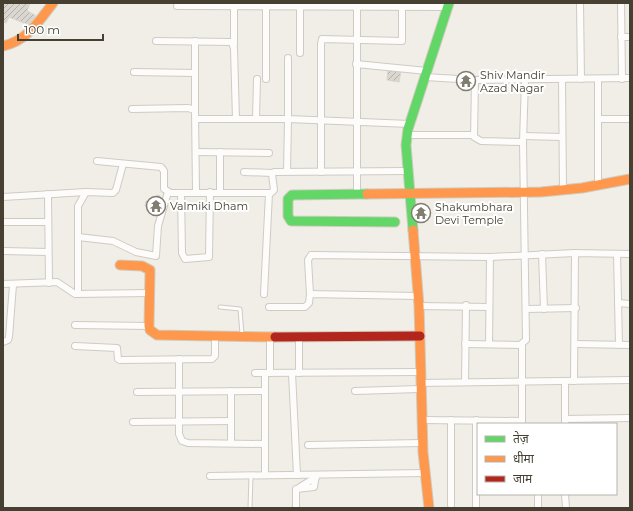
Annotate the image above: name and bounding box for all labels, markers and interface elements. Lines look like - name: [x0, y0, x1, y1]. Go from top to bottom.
- scale bar: [18, 16, 103, 42]
- text: 100 m: [24, 22, 60, 37]
- place label: Shiv Mandir Azad Nagar: [480, 68, 545, 95]
- temple icon: Shiv Mandir Azad Nagar: [455, 70, 477, 92]
- temple icon: Valmiki Dham: [145, 195, 167, 217]
- place label: Valmiki Dham: [170, 199, 248, 213]
- place label: Shakumbhara Devi Temple: [435, 200, 513, 227]
- temple icon: Shakumbhara Devi Temple: [410, 202, 432, 224]
- legend: [477, 423, 617, 495]
- text: तेज़: [513, 431, 530, 446]
- text: धीमा: [513, 451, 535, 466]
- text: जाम: [513, 471, 533, 486]

